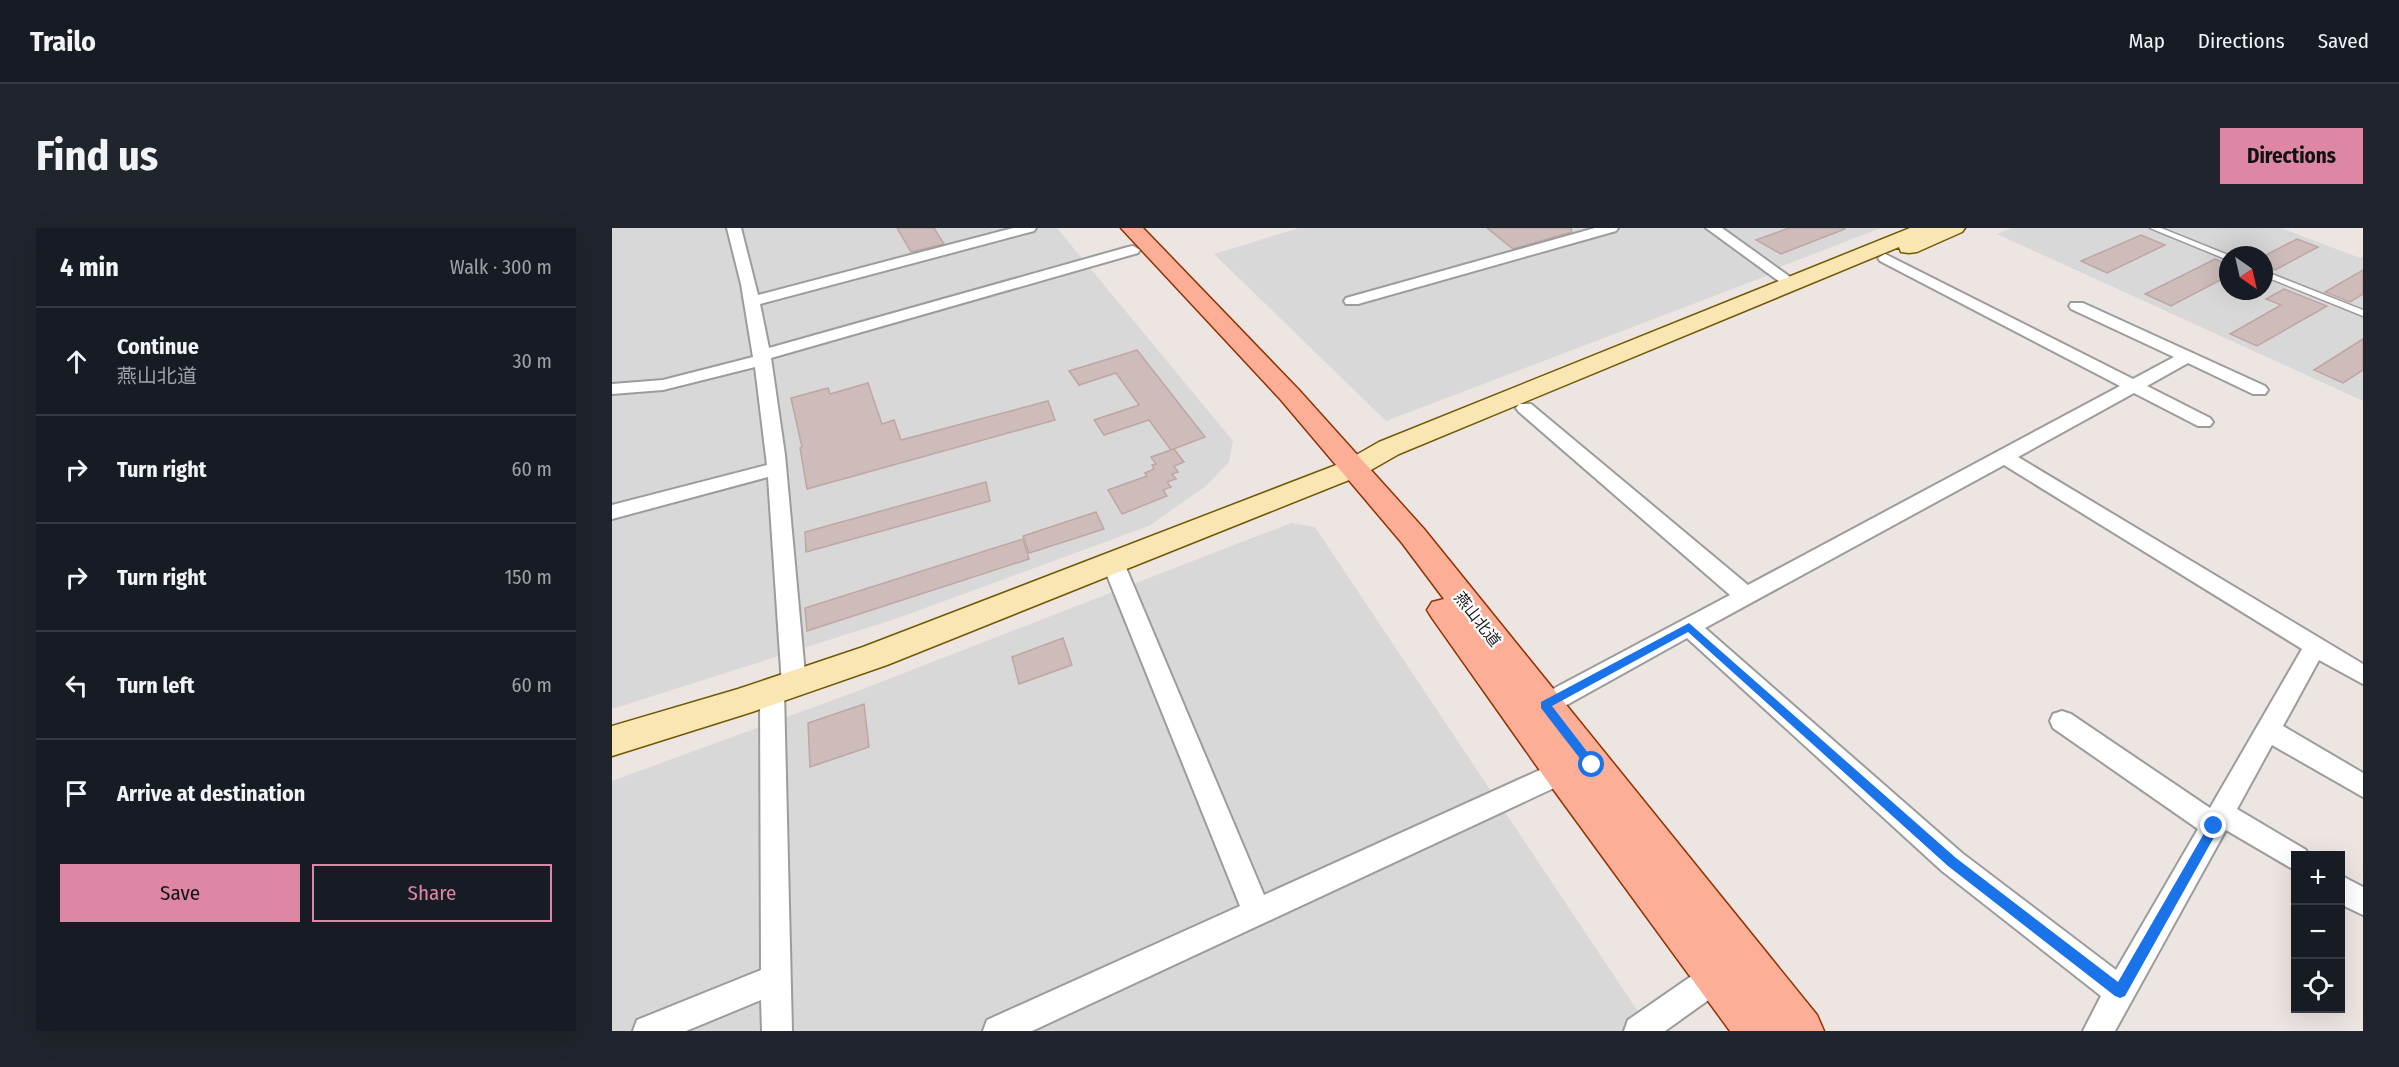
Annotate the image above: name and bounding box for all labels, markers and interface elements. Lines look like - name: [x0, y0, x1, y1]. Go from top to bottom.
- text: Trailo: [30, 25, 96, 58]
- text: Map: [2128, 28, 2165, 54]
- text: Directions: [2198, 28, 2285, 54]
- text: Saved: [2318, 28, 2369, 54]
- button: Directions: [2220, 128, 2363, 184]
- text: Find us: [36, 131, 158, 181]
- north arrow: [2219, 246, 2273, 300]
- text: 4 min: [60, 252, 119, 283]
- text: Walk · 300 m: [450, 255, 552, 279]
- text: Continue: [117, 333, 199, 360]
- icon: ahead: [60, 345, 93, 378]
- text: 30 m: [512, 349, 552, 373]
- text: 燕山北道: [117, 364, 197, 388]
- icon: right: [60, 453, 93, 486]
- text: Turn right: [117, 456, 206, 483]
- text: 60 m: [512, 457, 552, 481]
- icon: right: [60, 561, 93, 594]
- text: Turn right: [117, 564, 206, 591]
- text: 150 m: [505, 565, 552, 589]
- street label: 燕山北道: [1450, 588, 1505, 650]
- icon: left: [60, 669, 93, 702]
- text: Turn left: [117, 672, 195, 699]
- text: 60 m: [512, 673, 552, 697]
- route start: [1578, 751, 1604, 777]
- icon: arrive: [60, 777, 93, 810]
- text: Arrive at destination: [117, 780, 305, 807]
- route end: [2200, 812, 2226, 838]
- map controls: [2291, 851, 2345, 1013]
- button: +: [2291, 851, 2345, 905]
- button: Save: [60, 864, 300, 922]
- button: Share: [312, 864, 552, 922]
- button: −: [2291, 905, 2345, 959]
- button: locate: [2291, 959, 2345, 1013]

